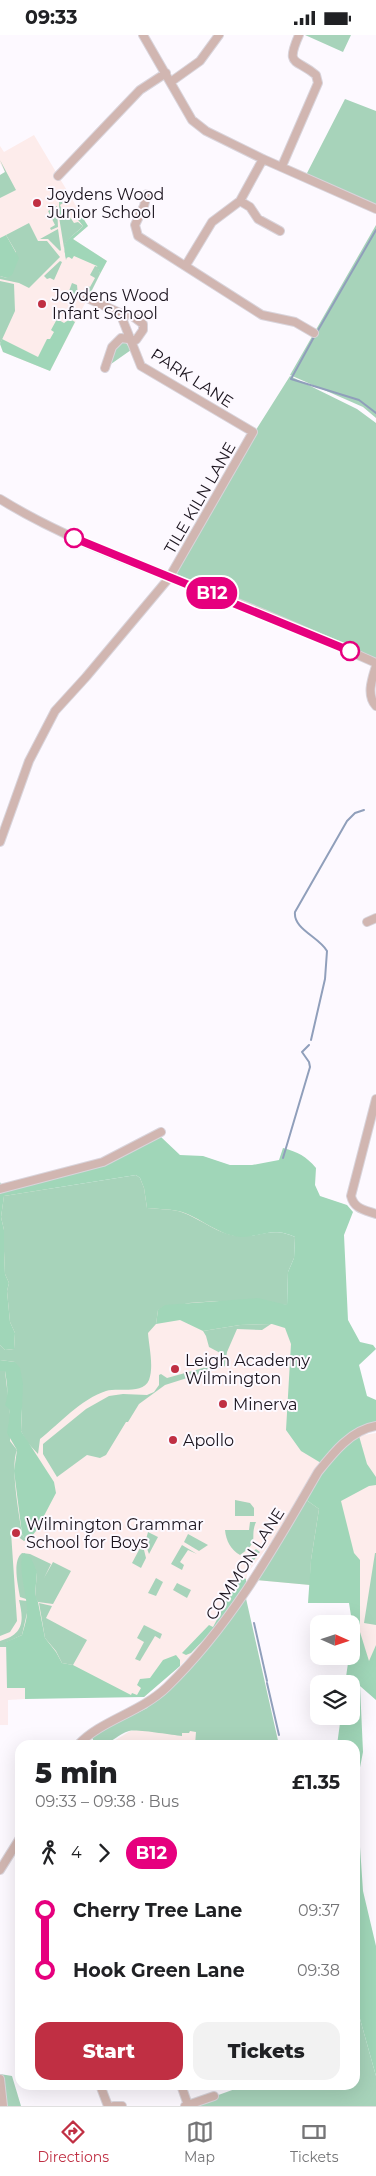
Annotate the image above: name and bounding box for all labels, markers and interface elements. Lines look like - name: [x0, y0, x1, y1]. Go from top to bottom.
- text: 09:33: [25, 6, 77, 29]
- place label: Joydens Wood Junior School: [46, 185, 164, 222]
- marker: Joydens Wood Junior School: [31, 197, 43, 209]
- place label: Joydens Wood Infant School: [51, 286, 169, 323]
- marker: Joydens Wood Infant School: [36, 298, 48, 310]
- street label: PARK LANE: [147, 344, 237, 412]
- street label: TILE KILN LANE: [160, 439, 240, 557]
- unlabelled marker: [64, 528, 84, 548]
- line badge: B12: [183, 577, 241, 609]
- text: B12: [196, 582, 228, 604]
- unlabelled marker: [340, 641, 360, 661]
- place label: Leigh Academy Wilmington: [185, 1351, 310, 1388]
- marker: Leigh Academy Wilmington: [169, 1363, 181, 1375]
- place label: Minerva: [233, 1395, 298, 1414]
- marker: Minerva: [217, 1398, 229, 1410]
- place label: Apollo: [183, 1431, 234, 1450]
- marker: Apollo: [167, 1434, 179, 1446]
- street label: COMMON LANE: [202, 1504, 288, 1624]
- place label: Wilmington Grammar School for Boys: [26, 1515, 204, 1552]
- marker: Wilmington Grammar School for Boys: [10, 1527, 22, 1539]
- north arrow: [310, 1615, 360, 1665]
- map controls: [310, 1615, 360, 1725]
- button: layers: [310, 1675, 360, 1725]
- text: 5 min: [35, 1756, 118, 1790]
- text: £1.35: [292, 1771, 340, 1794]
- text: 09:33 – 09:38 · Bus: [35, 1792, 179, 1811]
- icon: walk: [35, 1839, 63, 1867]
- icon: forward: [90, 1839, 118, 1867]
- text: B12: [136, 1842, 167, 1864]
- text: 4: [71, 1843, 82, 1862]
- text: Cherry Tree Lane: [73, 1899, 242, 1922]
- text: 09:37: [298, 1901, 340, 1920]
- text: Hook Green Lane: [73, 1959, 245, 1982]
- text: 09:38: [297, 1961, 340, 1980]
- button: Start: [35, 2022, 183, 2080]
- button: Tickets: [193, 2022, 340, 2080]
- tab: Directions: [37, 2118, 109, 2166]
- tab: Map: [184, 2118, 215, 2166]
- tab: Tickets: [290, 2118, 339, 2166]

